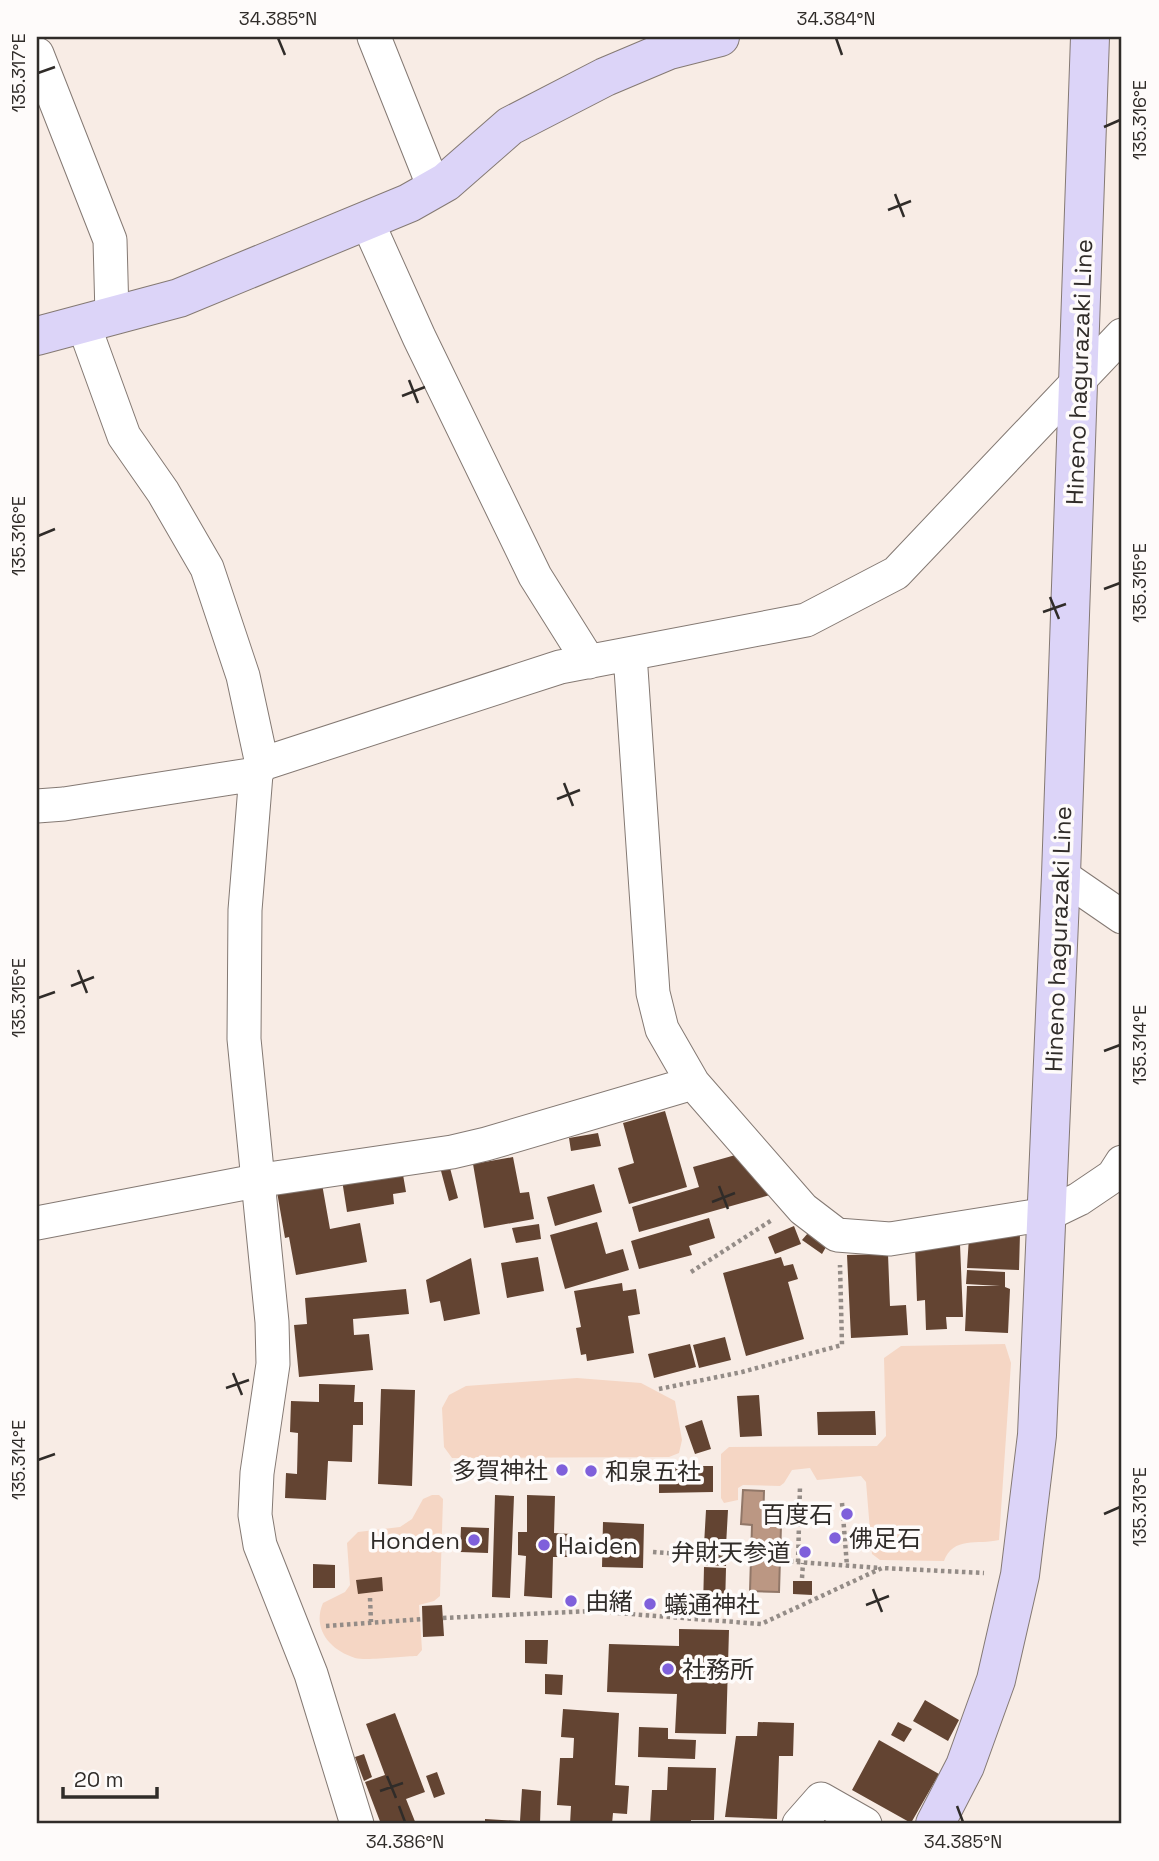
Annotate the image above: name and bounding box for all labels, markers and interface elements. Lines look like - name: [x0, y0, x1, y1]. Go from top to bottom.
- text: 34.385°N: [239, 7, 317, 30]
- text: 34.384°N: [797, 7, 875, 30]
- text: 135.317°E: [7, 33, 30, 113]
- text: 135.316°E: [1128, 80, 1151, 160]
- street label: Hineno hagurazaki Line: [1059, 238, 1099, 506]
- text: 135.316°E: [7, 496, 30, 576]
- text: 135.315°E: [1128, 543, 1151, 623]
- street label: Hineno hagurazaki Line: [1038, 805, 1078, 1073]
- text: 135.315°E: [7, 958, 30, 1038]
- text: 135.314°E: [1128, 1005, 1151, 1085]
- text: 135.314°E: [7, 1420, 30, 1500]
- place label: 多賀神社: [452, 1455, 548, 1486]
- place label: 和泉五社: [605, 1456, 701, 1487]
- marker: 多賀神社: [554, 1462, 570, 1478]
- marker: 和泉五社: [583, 1463, 599, 1479]
- text: 135.313°E: [1128, 1467, 1151, 1547]
- place label: 百度石: [761, 1499, 833, 1530]
- marker: 百度石: [839, 1506, 855, 1522]
- place label: 佛足石: [849, 1523, 921, 1554]
- place label: Honden: [370, 1525, 460, 1556]
- place label: Haiden: [558, 1530, 638, 1561]
- marker: 佛足石: [827, 1530, 843, 1546]
- marker: Honden: [466, 1532, 482, 1548]
- marker: Haiden: [536, 1537, 552, 1553]
- place label: 弁財天参道: [671, 1537, 791, 1568]
- marker: 弁財天参道: [797, 1544, 813, 1560]
- place label: 由緒: [585, 1586, 633, 1617]
- place label: 蟻通神社: [664, 1589, 760, 1620]
- marker: 由緒: [563, 1593, 579, 1609]
- marker: 蟻通神社: [642, 1596, 658, 1612]
- place label: 社務所: [682, 1654, 754, 1685]
- marker: 社務所: [660, 1661, 676, 1677]
- scale bar: [63, 1756, 158, 1800]
- text: 20 m: [74, 1766, 124, 1793]
- text: 34.386°N: [366, 1830, 444, 1853]
- text: 34.385°N: [924, 1830, 1002, 1853]

